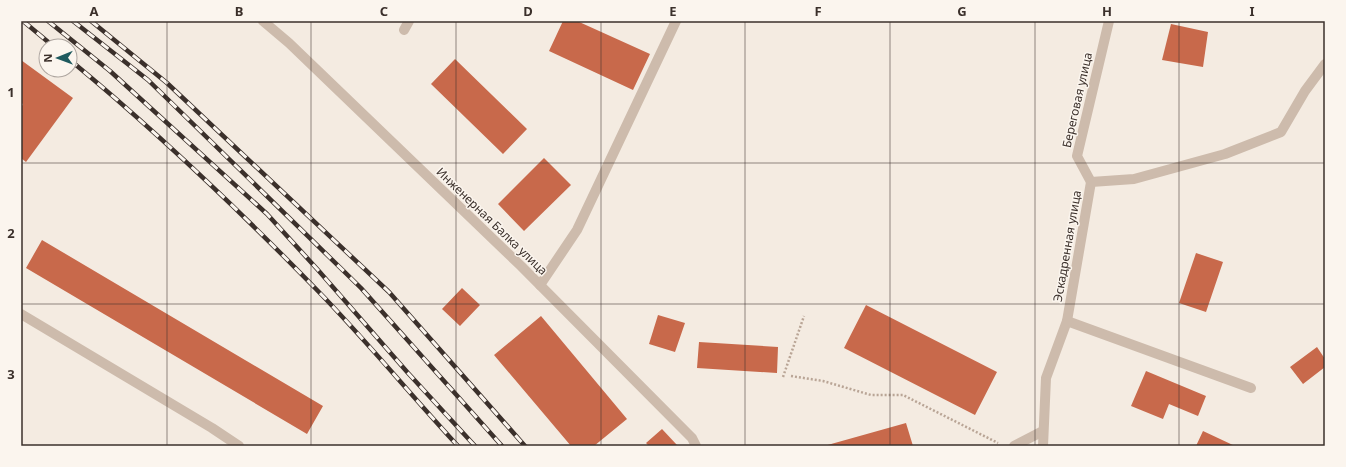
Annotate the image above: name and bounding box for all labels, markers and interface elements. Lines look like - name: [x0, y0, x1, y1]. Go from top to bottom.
- text: A: [90, 2, 99, 20]
- text: B: [235, 2, 243, 20]
- text: C: [380, 2, 388, 20]
- text: D: [523, 2, 533, 20]
- text: E: [669, 2, 677, 20]
- text: F: [814, 2, 822, 20]
- text: G: [957, 2, 967, 20]
- text: H: [1102, 2, 1112, 20]
- text: I: [1249, 2, 1255, 20]
- north arrow: [38, 38, 78, 78]
- street label: Береговая улица: [1058, 51, 1096, 149]
- text: N: [40, 54, 55, 63]
- text: 1: [7, 83, 15, 101]
- street label: Инженерная Балка улица: [433, 163, 551, 279]
- street label: Эскадренная улица: [1049, 189, 1085, 303]
- text: 2: [7, 224, 15, 242]
- text: 3: [7, 365, 15, 383]

